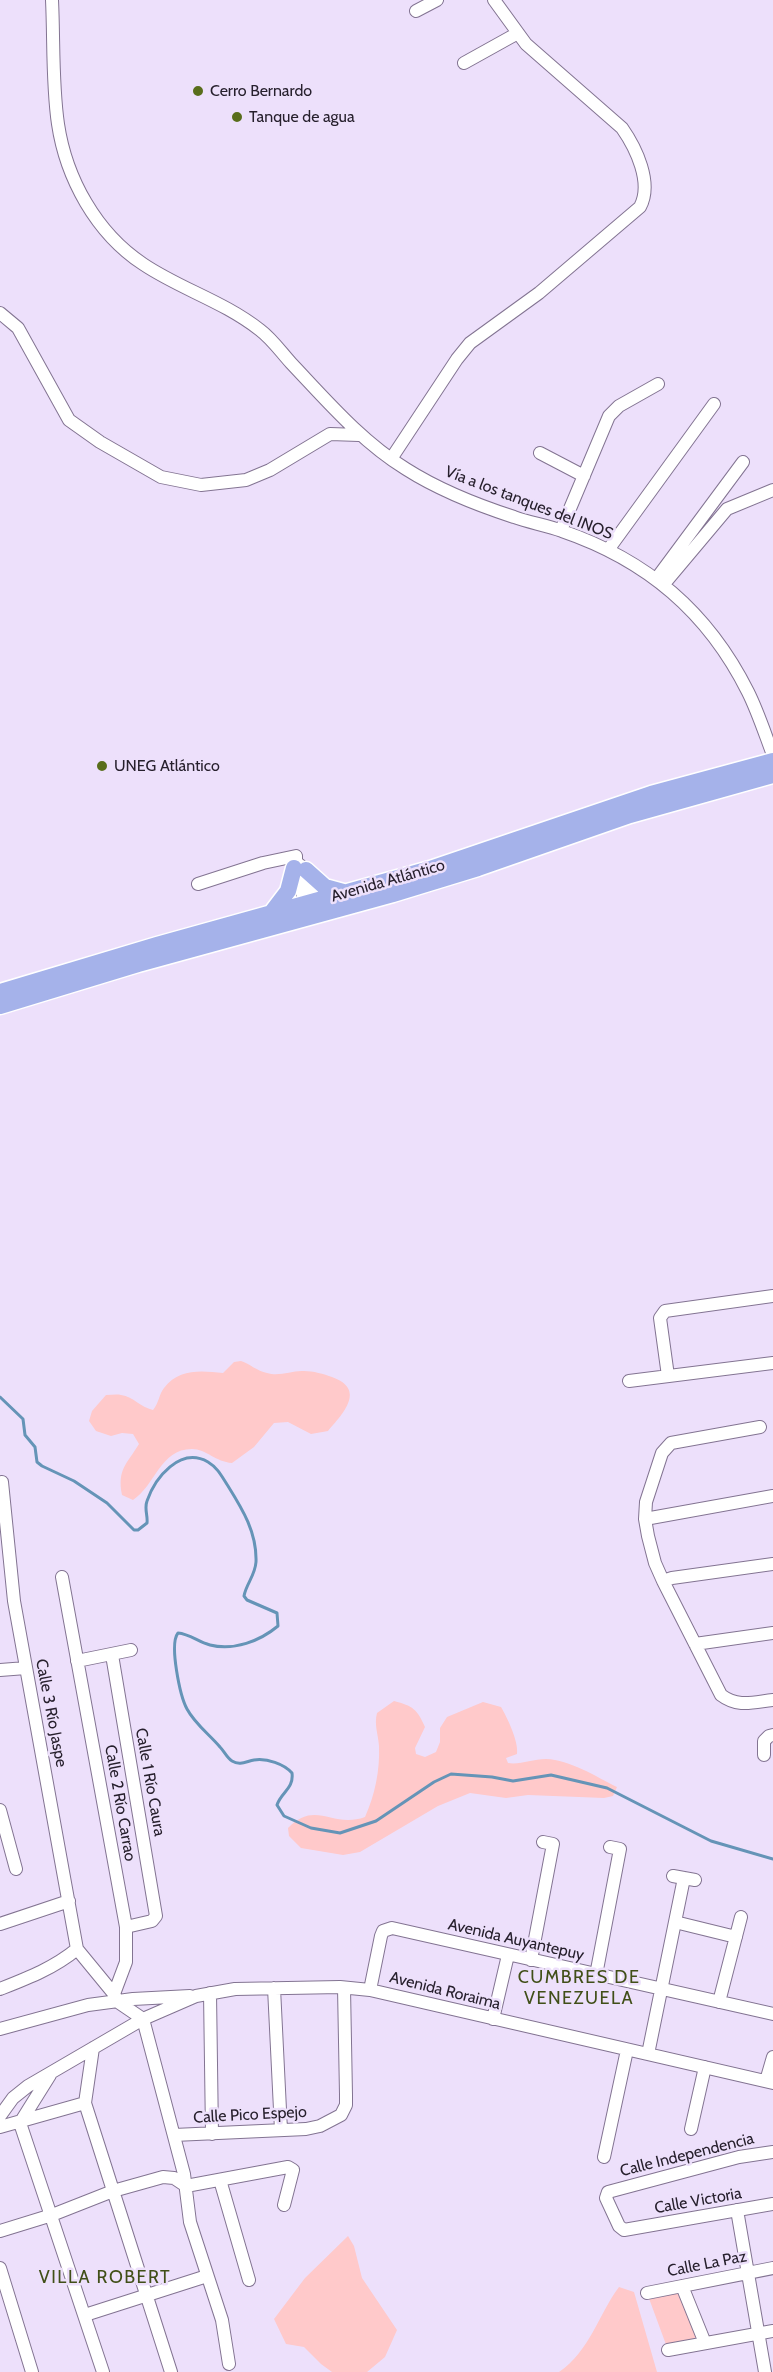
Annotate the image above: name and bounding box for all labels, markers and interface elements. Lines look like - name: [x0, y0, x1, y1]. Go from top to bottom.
- place label: Cerro Bernardo: [210, 81, 312, 101]
- marker: Cerro Bernardo: [191, 84, 205, 98]
- place label: Tanque de agua: [249, 107, 355, 127]
- marker: Tanque de agua: [230, 110, 244, 124]
- street label: Vía a los tanques del INOS: [442, 462, 616, 544]
- place label: UNEG Atlántico: [114, 756, 220, 776]
- marker: UNEG Atlántico: [95, 759, 109, 773]
- street label: Avenida Atlántico: [329, 856, 447, 906]
- street label: Calle 3 Río Jaspe: [31, 1657, 71, 1769]
- street label: Calle 1 Río Caura: [131, 1726, 169, 1838]
- street label: Calle 2 Río Carrao: [100, 1743, 140, 1863]
- street label: Avenida Auyantepuy: [446, 1915, 586, 1965]
- district label: CUMBRES DE VENEZUELA: [518, 1967, 640, 2010]
- street label: Avenida Roraima: [388, 1968, 502, 2014]
- street label: Calle Pico Espejo: [193, 2102, 307, 2128]
- street label: Calle Independencia: [618, 2129, 756, 2181]
- street label: Calle Victoria: [653, 2184, 743, 2218]
- street label: Calle La Paz: [666, 2247, 748, 2281]
- district label: VILLA ROBERT: [39, 2267, 171, 2289]

